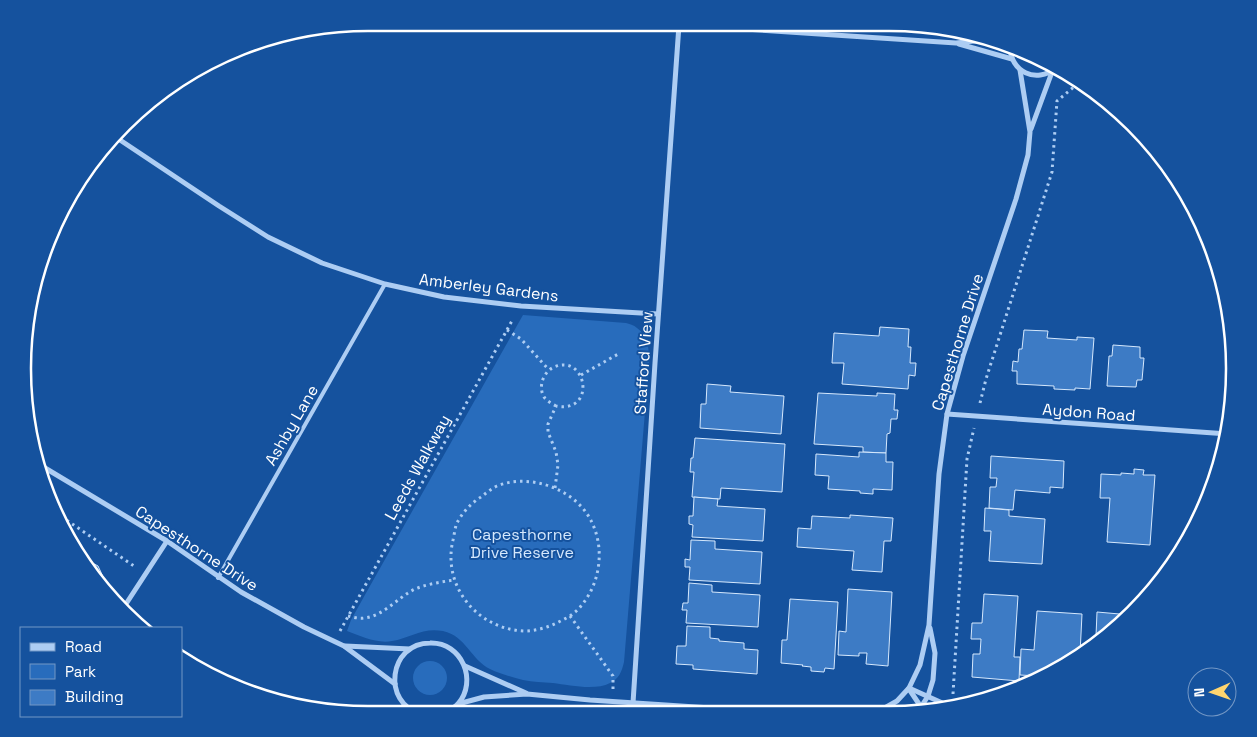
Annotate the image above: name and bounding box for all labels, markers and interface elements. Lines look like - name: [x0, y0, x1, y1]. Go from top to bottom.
- street label: Amberley Gardens: [418, 269, 560, 306]
- street label: Capesthorne Drive: [927, 271, 988, 413]
- street label: Stafford View: [629, 311, 658, 415]
- street label: Ashby Lane: [260, 381, 323, 469]
- street label: Aydon Road: [1042, 399, 1136, 426]
- street label: Leeds Walkway: [380, 411, 455, 524]
- street label: Capesthorne Drive: [131, 501, 262, 596]
- park label: Capesthorne Drive Reserve: [470, 524, 574, 563]
- legend: [20, 627, 182, 717]
- text: Road: [65, 637, 102, 656]
- text: Park: [65, 662, 96, 681]
- north arrow: [1187, 667, 1237, 717]
- text: Building: [65, 687, 124, 706]
- text: N: [1190, 687, 1208, 697]

